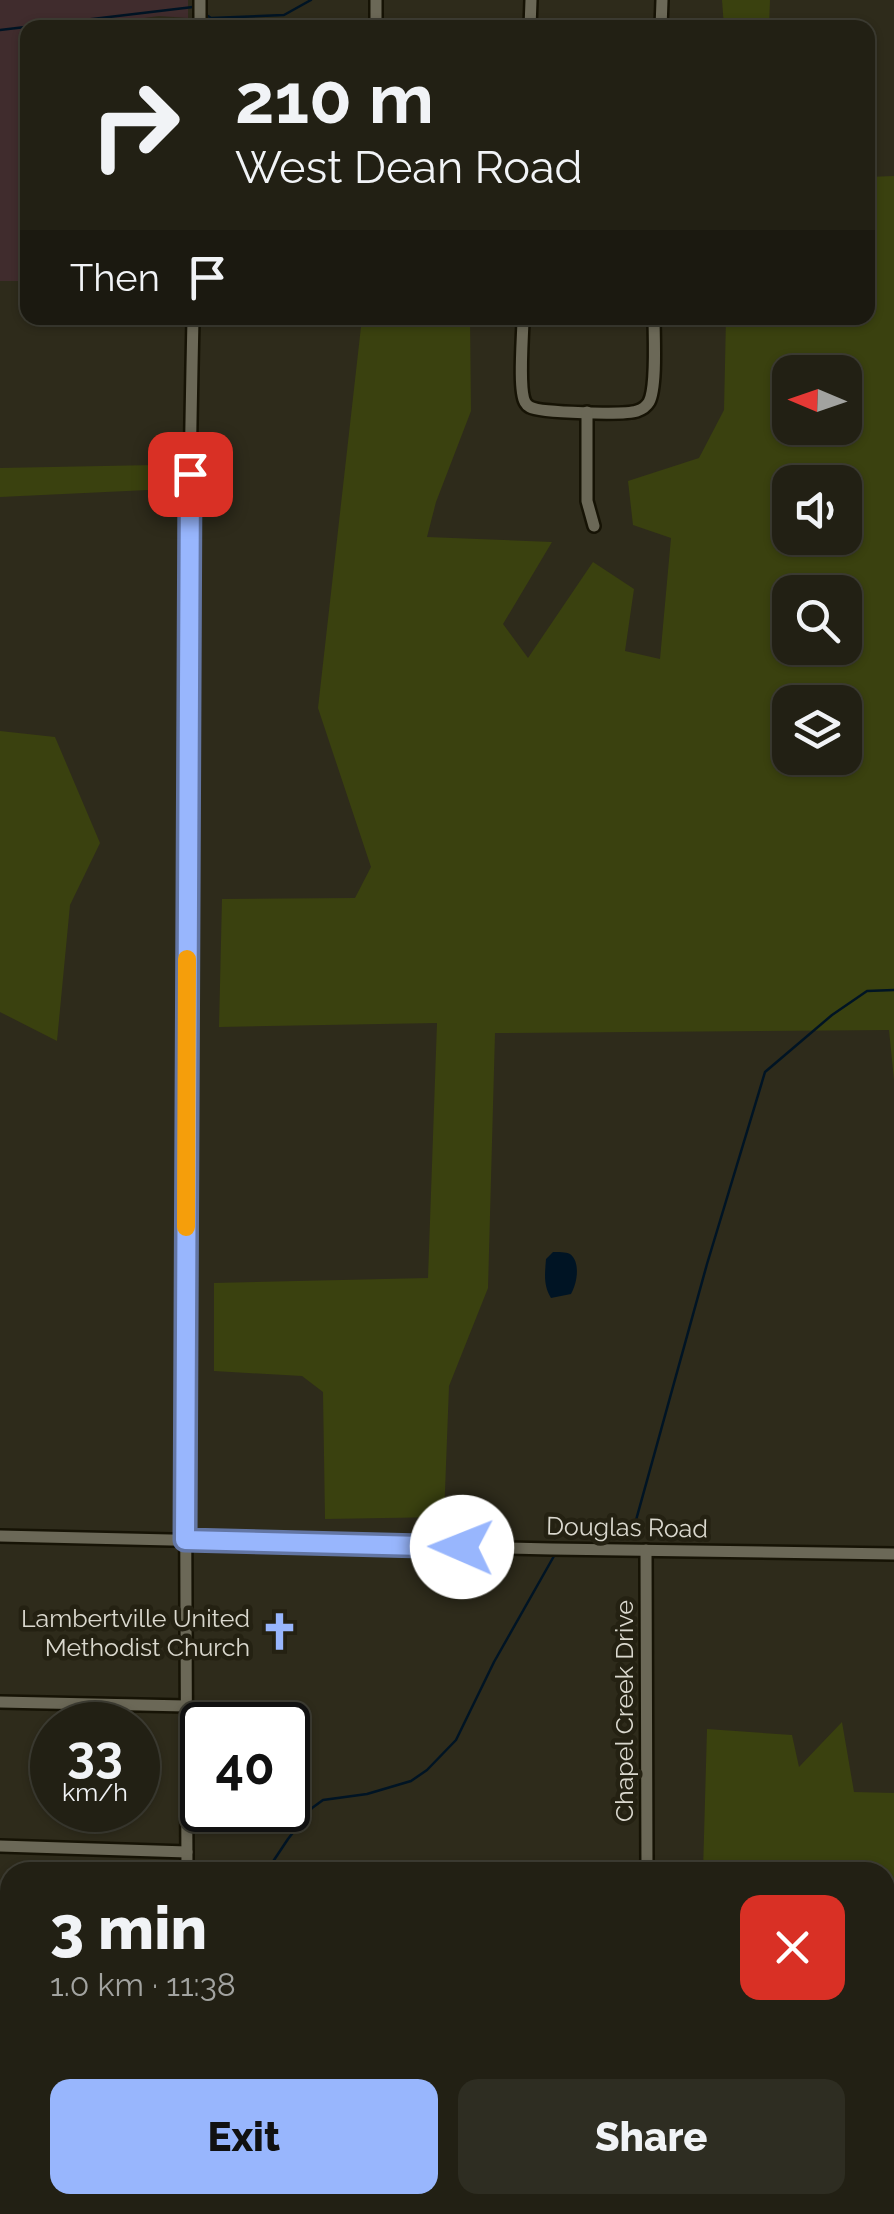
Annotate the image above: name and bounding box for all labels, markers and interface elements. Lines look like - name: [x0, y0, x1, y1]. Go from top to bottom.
- text: 210 m: [235, 57, 434, 139]
- icon: right: [70, 60, 200, 190]
- text: West Dean Road: [235, 141, 583, 194]
- icon: arrive: [180, 250, 235, 305]
- text: Then: [70, 255, 160, 300]
- north arrow: [772, 355, 862, 445]
- map controls: [772, 355, 862, 775]
- pin: [148, 432, 233, 517]
- icon: arrive: [163, 447, 218, 502]
- button: sound: [772, 465, 862, 555]
- button: search: [772, 575, 862, 665]
- button: layers: [772, 685, 862, 775]
- position arrow: [410, 1495, 514, 1599]
- street label: Douglas Road: [546, 1511, 708, 1543]
- street label: Chapel Creek Drive: [609, 1600, 639, 1822]
- place label: Lambertville United Methodist Church: [21, 1603, 250, 1662]
- church icon: Lambertville United Methodist Church: [259, 1611, 301, 1653]
- speed limit sign: 40: [180, 1702, 310, 1832]
- text: 33: [67, 1725, 123, 1784]
- text: km/h: [62, 1777, 128, 1807]
- text: 3 min: [50, 1893, 207, 1963]
- button: close: [740, 1895, 845, 2000]
- text: 1.0 km · 11:38: [50, 1966, 236, 2003]
- button: Exit: [50, 2079, 438, 2194]
- button: Share: [458, 2079, 845, 2194]

